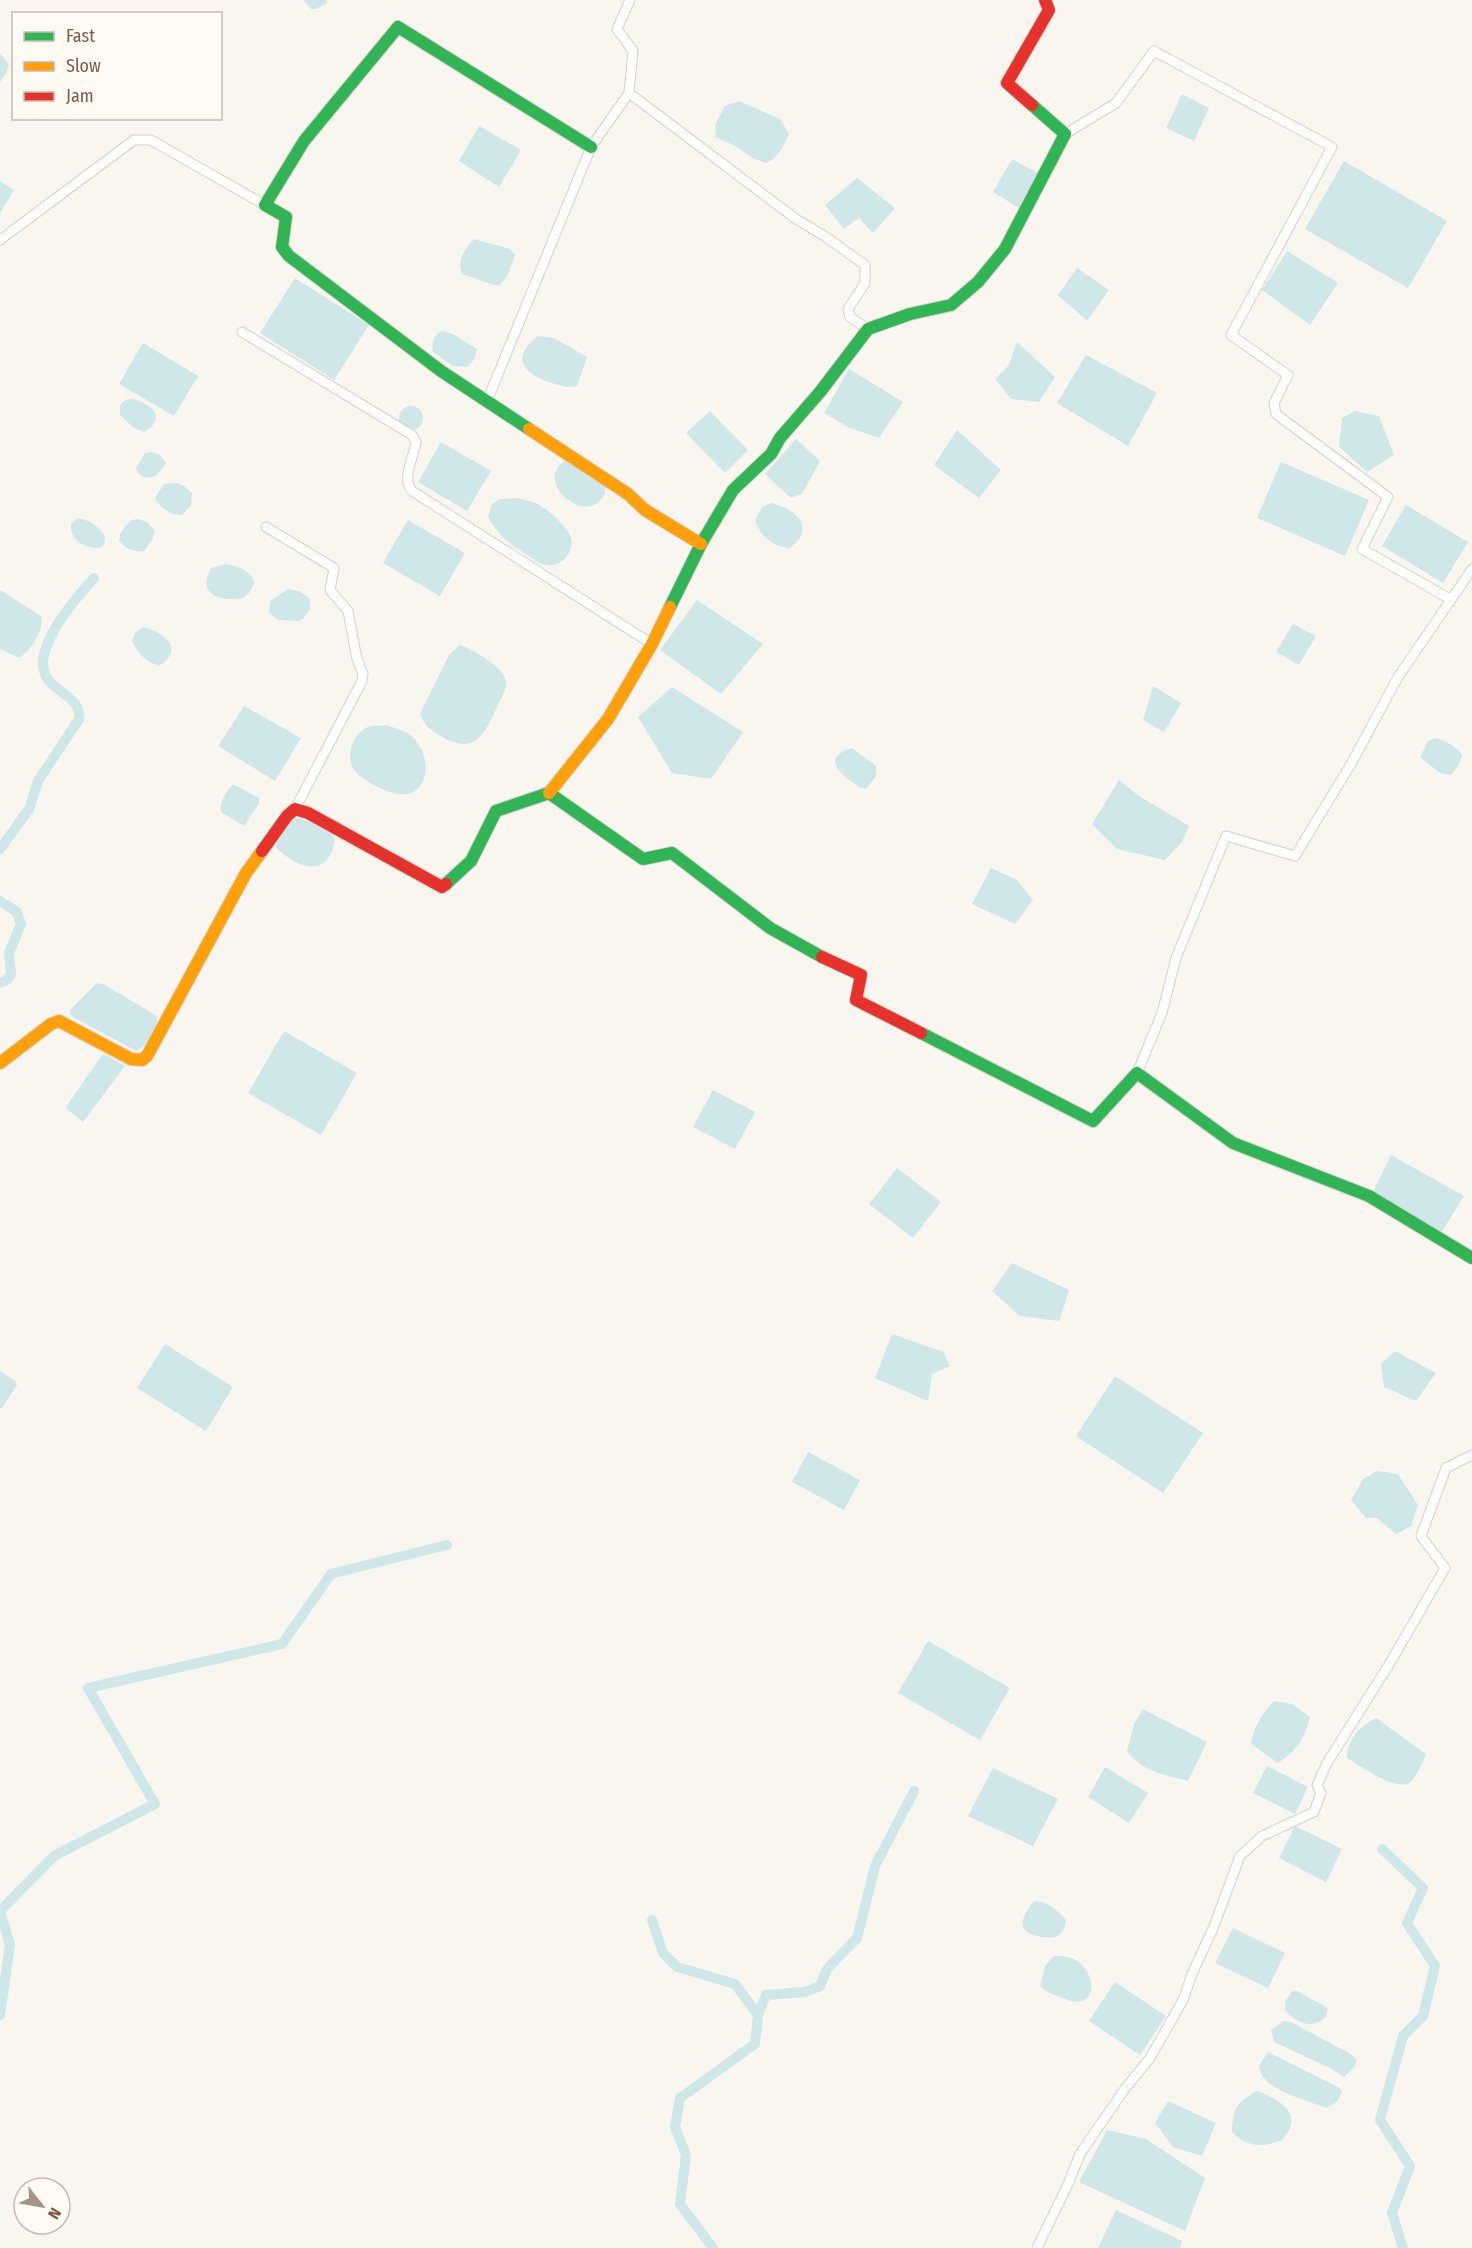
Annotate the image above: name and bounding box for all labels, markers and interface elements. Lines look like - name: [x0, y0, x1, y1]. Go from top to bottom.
- legend: [12, 12, 222, 120]
- text: Fast: [66, 25, 95, 47]
- text: Slow: [66, 55, 101, 77]
- text: Jam: [66, 85, 94, 107]
- north arrow: [12, 2176, 72, 2236]
- text: N: [44, 2204, 65, 2222]

